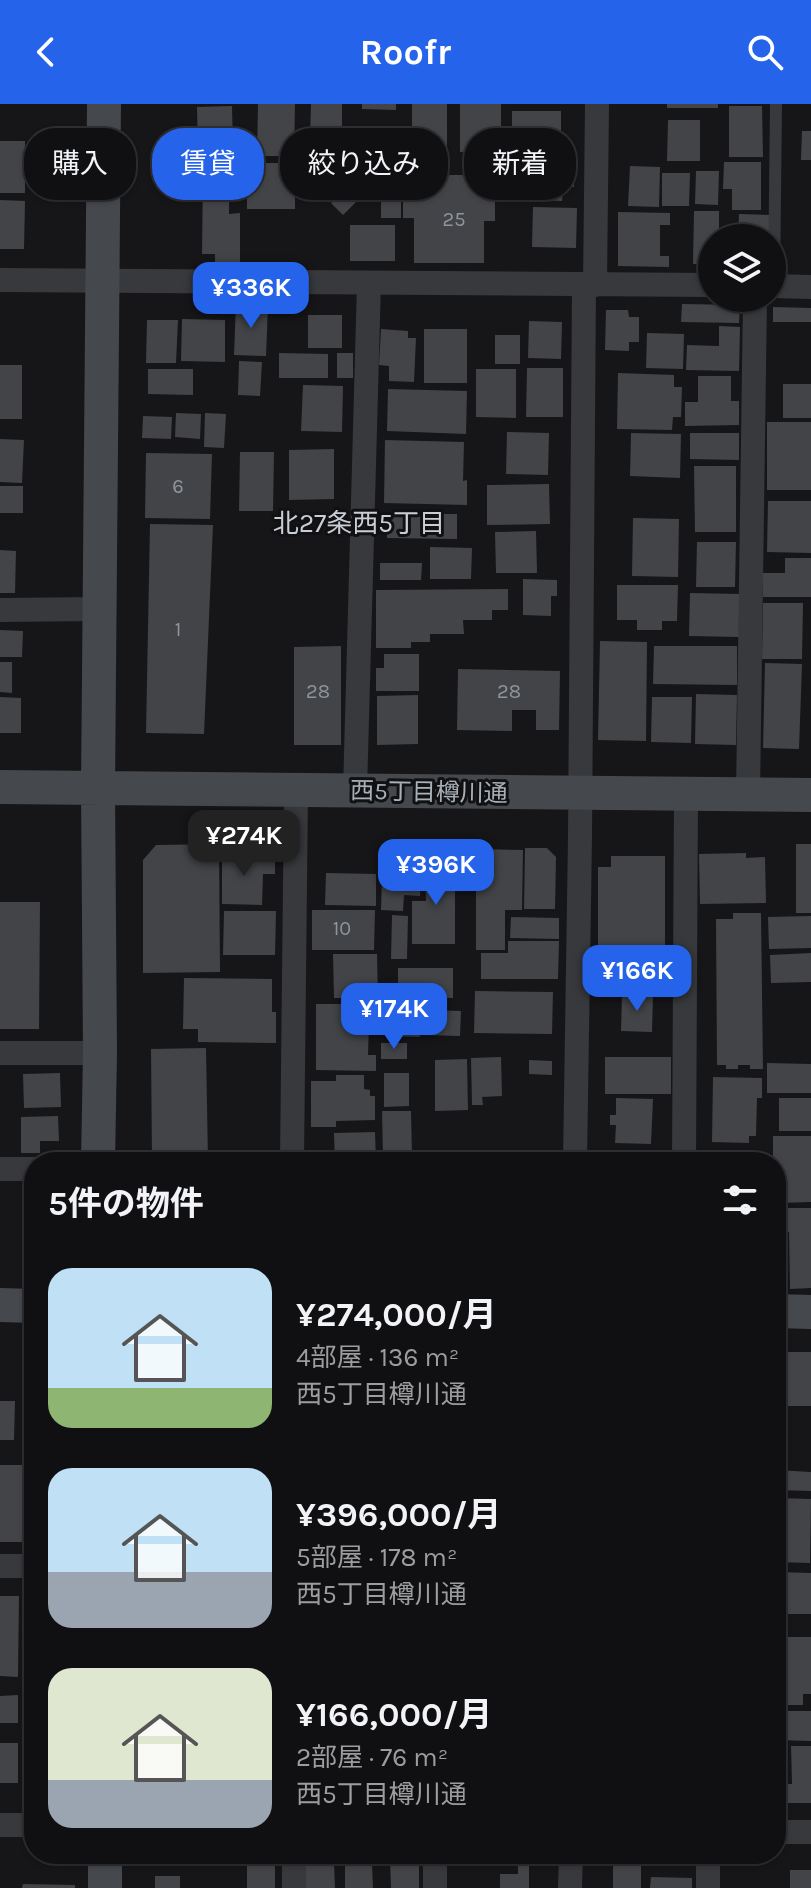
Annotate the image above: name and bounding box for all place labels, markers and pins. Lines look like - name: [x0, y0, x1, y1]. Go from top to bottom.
- pin: ¥336K: [195, 262, 307, 330]
- pin: ¥274K: [188, 810, 300, 878]
- pin: ¥396K: [380, 839, 492, 907]
- pin: ¥166K: [581, 945, 693, 1013]
- pin: ¥174K: [338, 983, 450, 1051]

